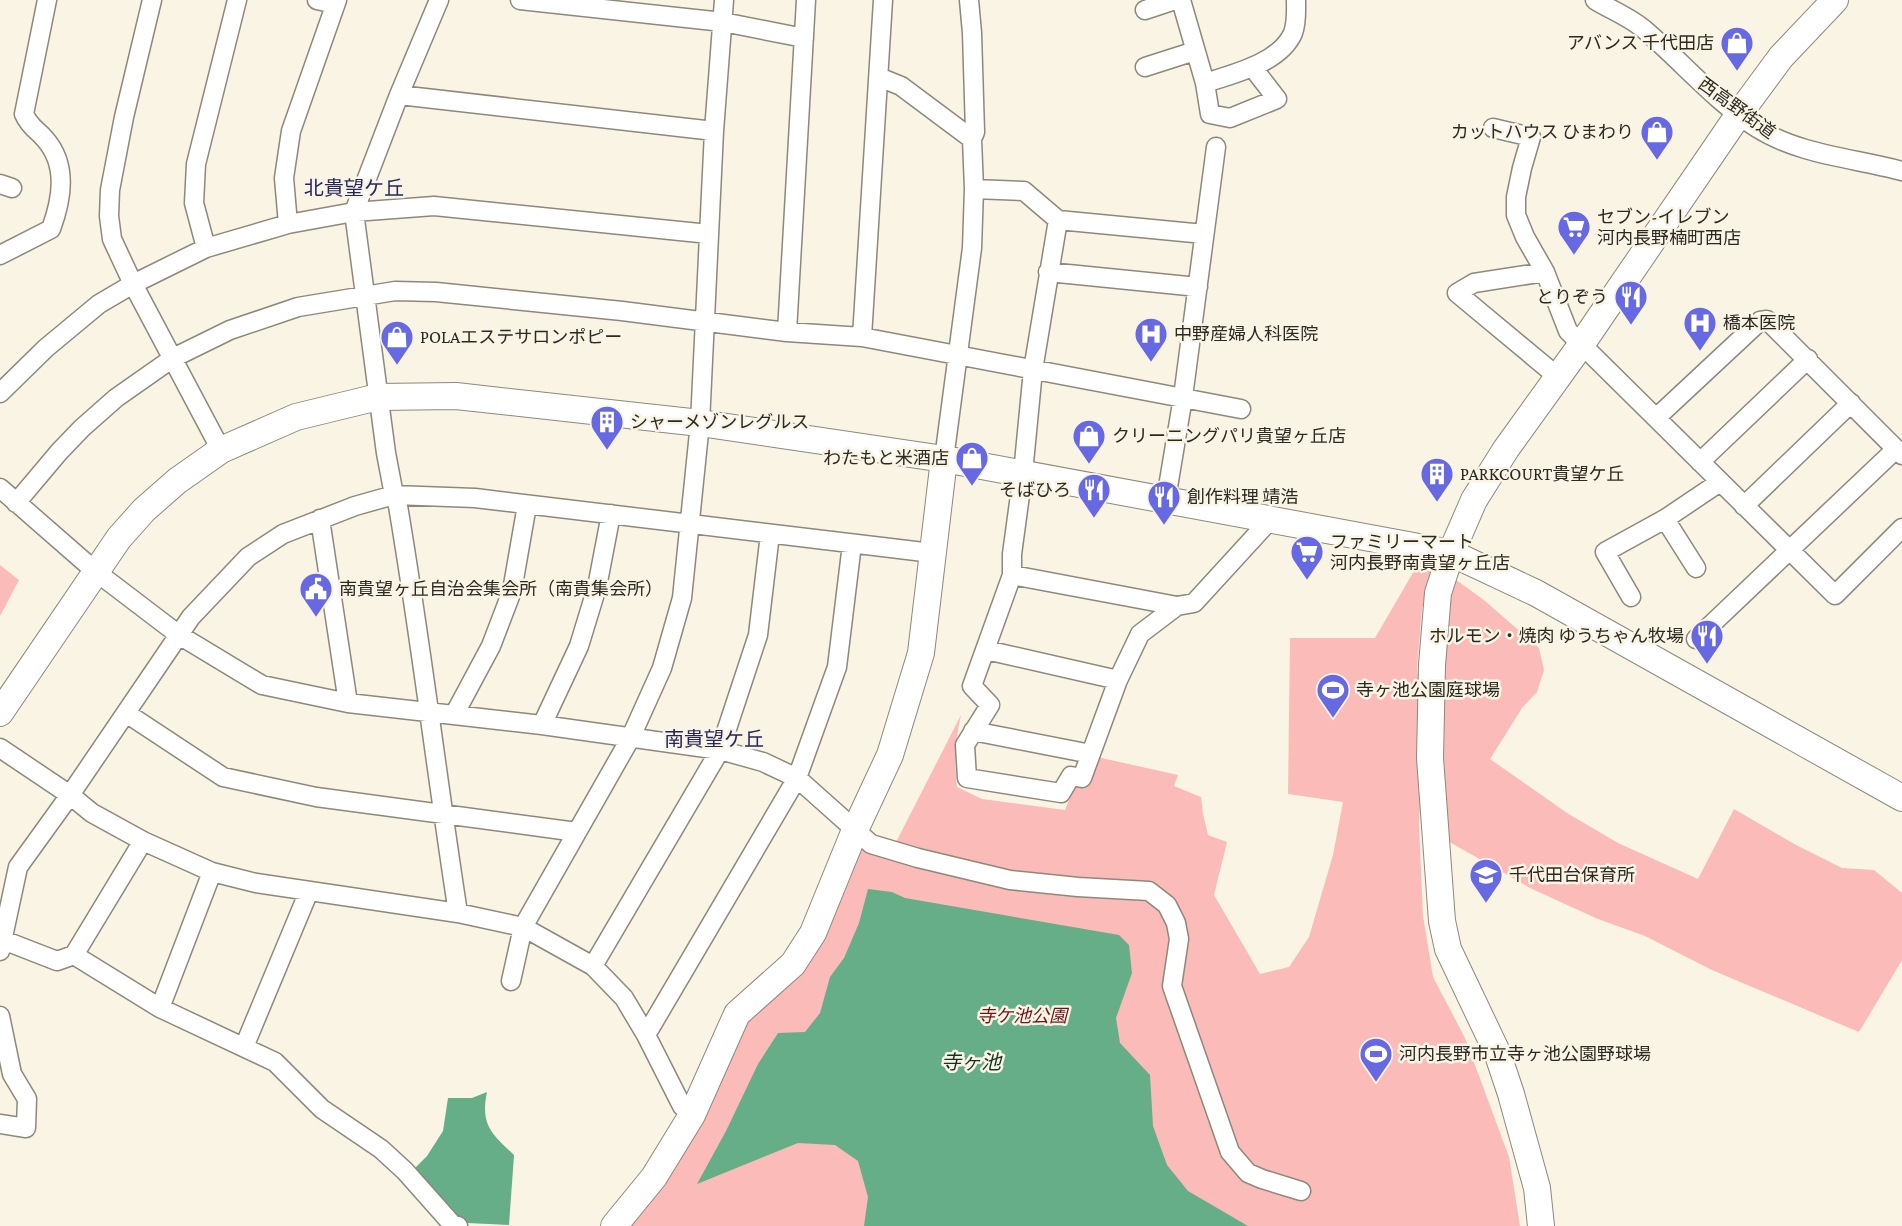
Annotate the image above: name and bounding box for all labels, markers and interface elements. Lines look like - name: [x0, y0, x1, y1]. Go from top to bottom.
- shop icon: アバンス 千代田店: [1719, 25, 1755, 72]
- place label: アバンス 千代田店: [1567, 33, 1714, 53]
- street label: 西高野街道: [1695, 73, 1779, 143]
- shop icon: カットハウス ひまわり: [1639, 114, 1675, 161]
- place label: カットハウス ひまわり: [1451, 122, 1634, 142]
- district label: 北貴望ケ丘: [304, 177, 404, 199]
- place label: セブン-イレブン 河内長野楠町西店: [1597, 207, 1741, 248]
- supermarket icon: セブン-イレブン 河内長野楠町西店: [1556, 209, 1592, 256]
- restaurant icon: とりぞう: [1613, 279, 1649, 326]
- place label: とりぞう: [1536, 287, 1608, 307]
- hospital icon: 橋本医院: [1682, 305, 1718, 352]
- place label: 橋本医院: [1723, 313, 1795, 333]
- hospital icon: 中野産婦人科医院: [1133, 316, 1169, 363]
- shop icon: POLAエステサロンポピー: [379, 319, 415, 366]
- place label: 中野産婦人科医院: [1174, 324, 1318, 344]
- place label: POLAエステサロンポピー: [420, 327, 622, 347]
- building icon: シャーメゾンレグルス: [589, 404, 625, 451]
- place label: シャーメゾンレグルス: [630, 412, 809, 432]
- shop icon: クリーニングパリ貴望ヶ丘店: [1071, 418, 1107, 465]
- place label: クリーニングパリ貴望ヶ丘店: [1112, 426, 1346, 446]
- shop icon: わたもと米酒店: [954, 440, 990, 487]
- place label: わたもと米酒店: [823, 448, 949, 468]
- building icon: PARKCOURT貴望ケ丘: [1419, 456, 1455, 503]
- place label: PARKCOURT貴望ケ丘: [1460, 464, 1624, 484]
- restaurant icon: そばひろ: [1076, 472, 1112, 519]
- restaurant icon: 創作料理 靖浩: [1146, 479, 1182, 526]
- place label: そばひろ: [999, 480, 1071, 500]
- place label: 創作料理 靖浩: [1187, 487, 1298, 507]
- place label: ファミリーマート 河内長野南貴望ヶ丘店: [1330, 532, 1510, 573]
- supermarket icon: ファミリーマート 河内長野南貴望ヶ丘店: [1289, 534, 1325, 581]
- public building icon: 南貴望ヶ丘自治会集会所（南貴集会所）: [298, 571, 334, 618]
- place label: 南貴望ヶ丘自治会集会所（南貴集会所）: [339, 579, 663, 599]
- restaurant icon: ホルモン・焼肉 ゆうちゃん牧場: [1689, 618, 1725, 665]
- place label: ホルモン・焼肉 ゆうちゃん牧場: [1429, 626, 1684, 646]
- sports icon: 寺ヶ池公園庭球場: [1315, 672, 1351, 719]
- place label: 寺ヶ池公園庭球場: [1356, 680, 1500, 700]
- district label: 南貴望ケ丘: [664, 728, 764, 750]
- school or university icon: 千代田台保育所: [1468, 857, 1504, 904]
- place label: 千代田台保育所: [1509, 865, 1635, 885]
- park label: 寺ケ池公園: [977, 1006, 1070, 1026]
- sports icon: 河内長野市立寺ヶ池公園野球場: [1358, 1036, 1394, 1083]
- place label: 河内長野市立寺ヶ池公園野球場: [1399, 1044, 1651, 1064]
- water label: 寺ヶ池: [941, 1051, 1003, 1073]

